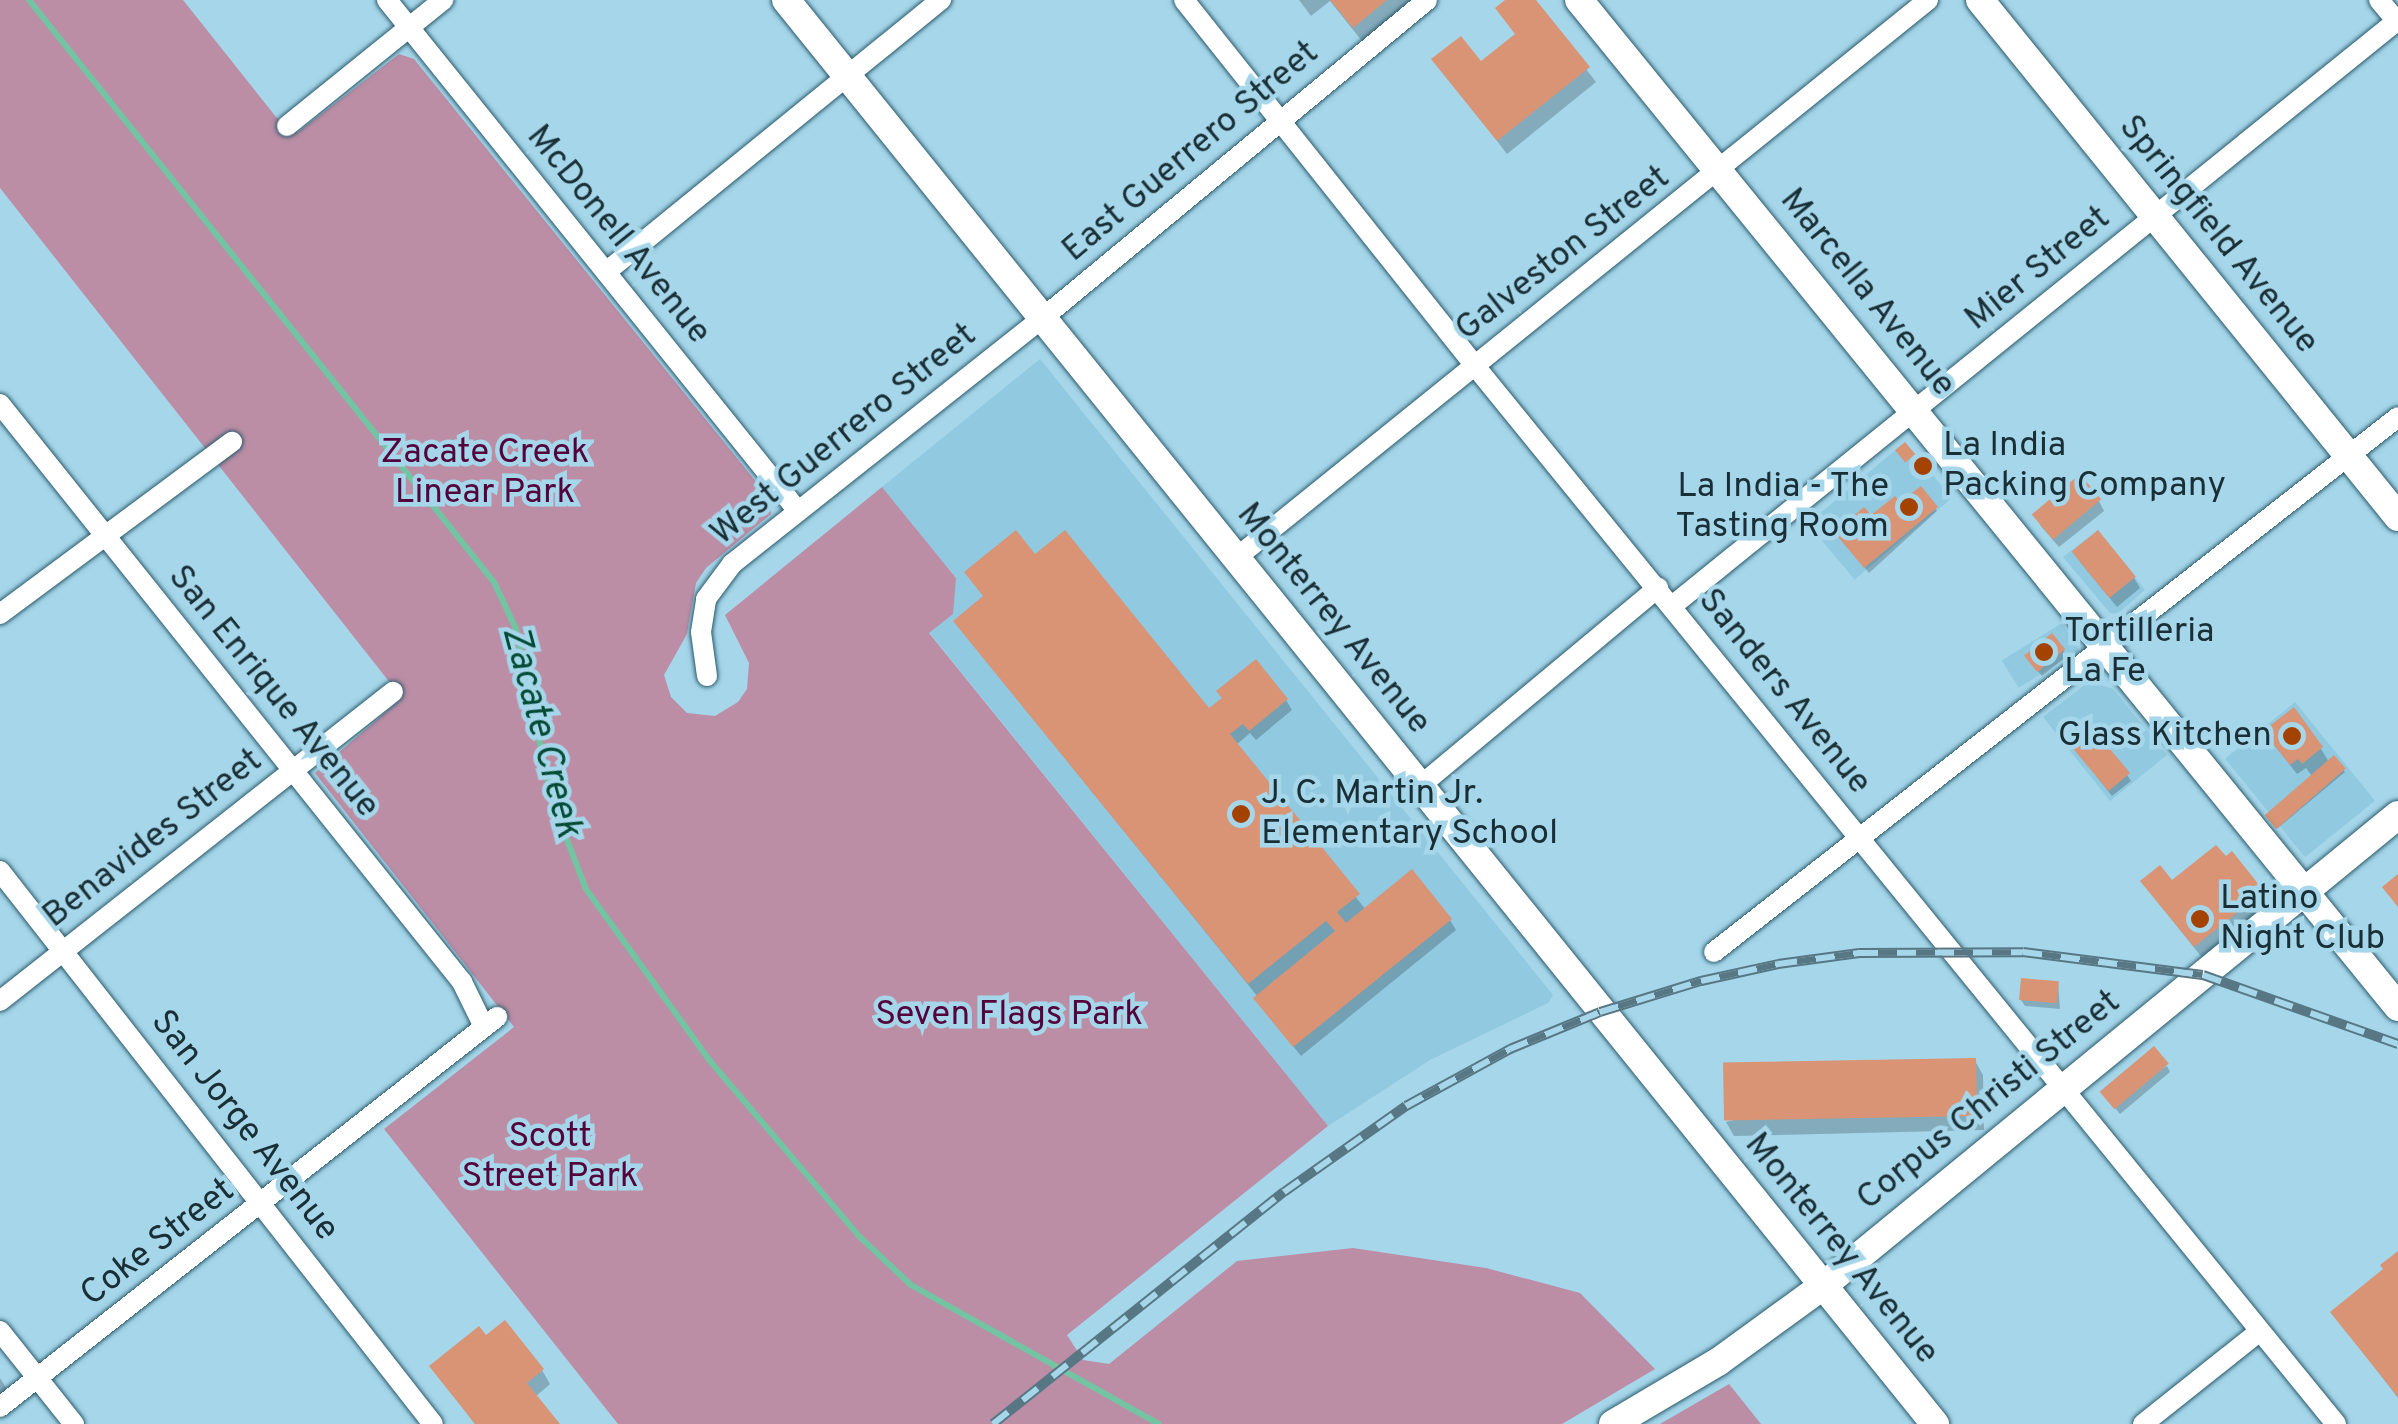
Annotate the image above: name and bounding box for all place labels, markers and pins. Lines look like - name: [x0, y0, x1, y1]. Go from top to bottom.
- place label: La India Packing Company: [1943, 425, 2226, 507]
- marker: La India Packing Company: [1912, 455, 1934, 477]
- place label: La India - The Tasting Room: [1675, 466, 1889, 548]
- marker: La India - The Tasting Room: [1898, 496, 1920, 518]
- place label: Tortilleria La Fe: [2064, 611, 2214, 693]
- marker: Tortilleria La Fe: [2033, 641, 2055, 663]
- place label: Glass Kitchen: [2058, 715, 2272, 757]
- marker: Glass Kitchen: [2281, 725, 2303, 747]
- place label: J. C. Martin Jr. Elementary School: [1261, 773, 1558, 855]
- marker: J. C. Martin Jr. Elementary School: [1230, 803, 1252, 825]
- place label: Latino Night Club: [2220, 878, 2385, 960]
- marker: Latino Night Club: [2189, 908, 2211, 930]

